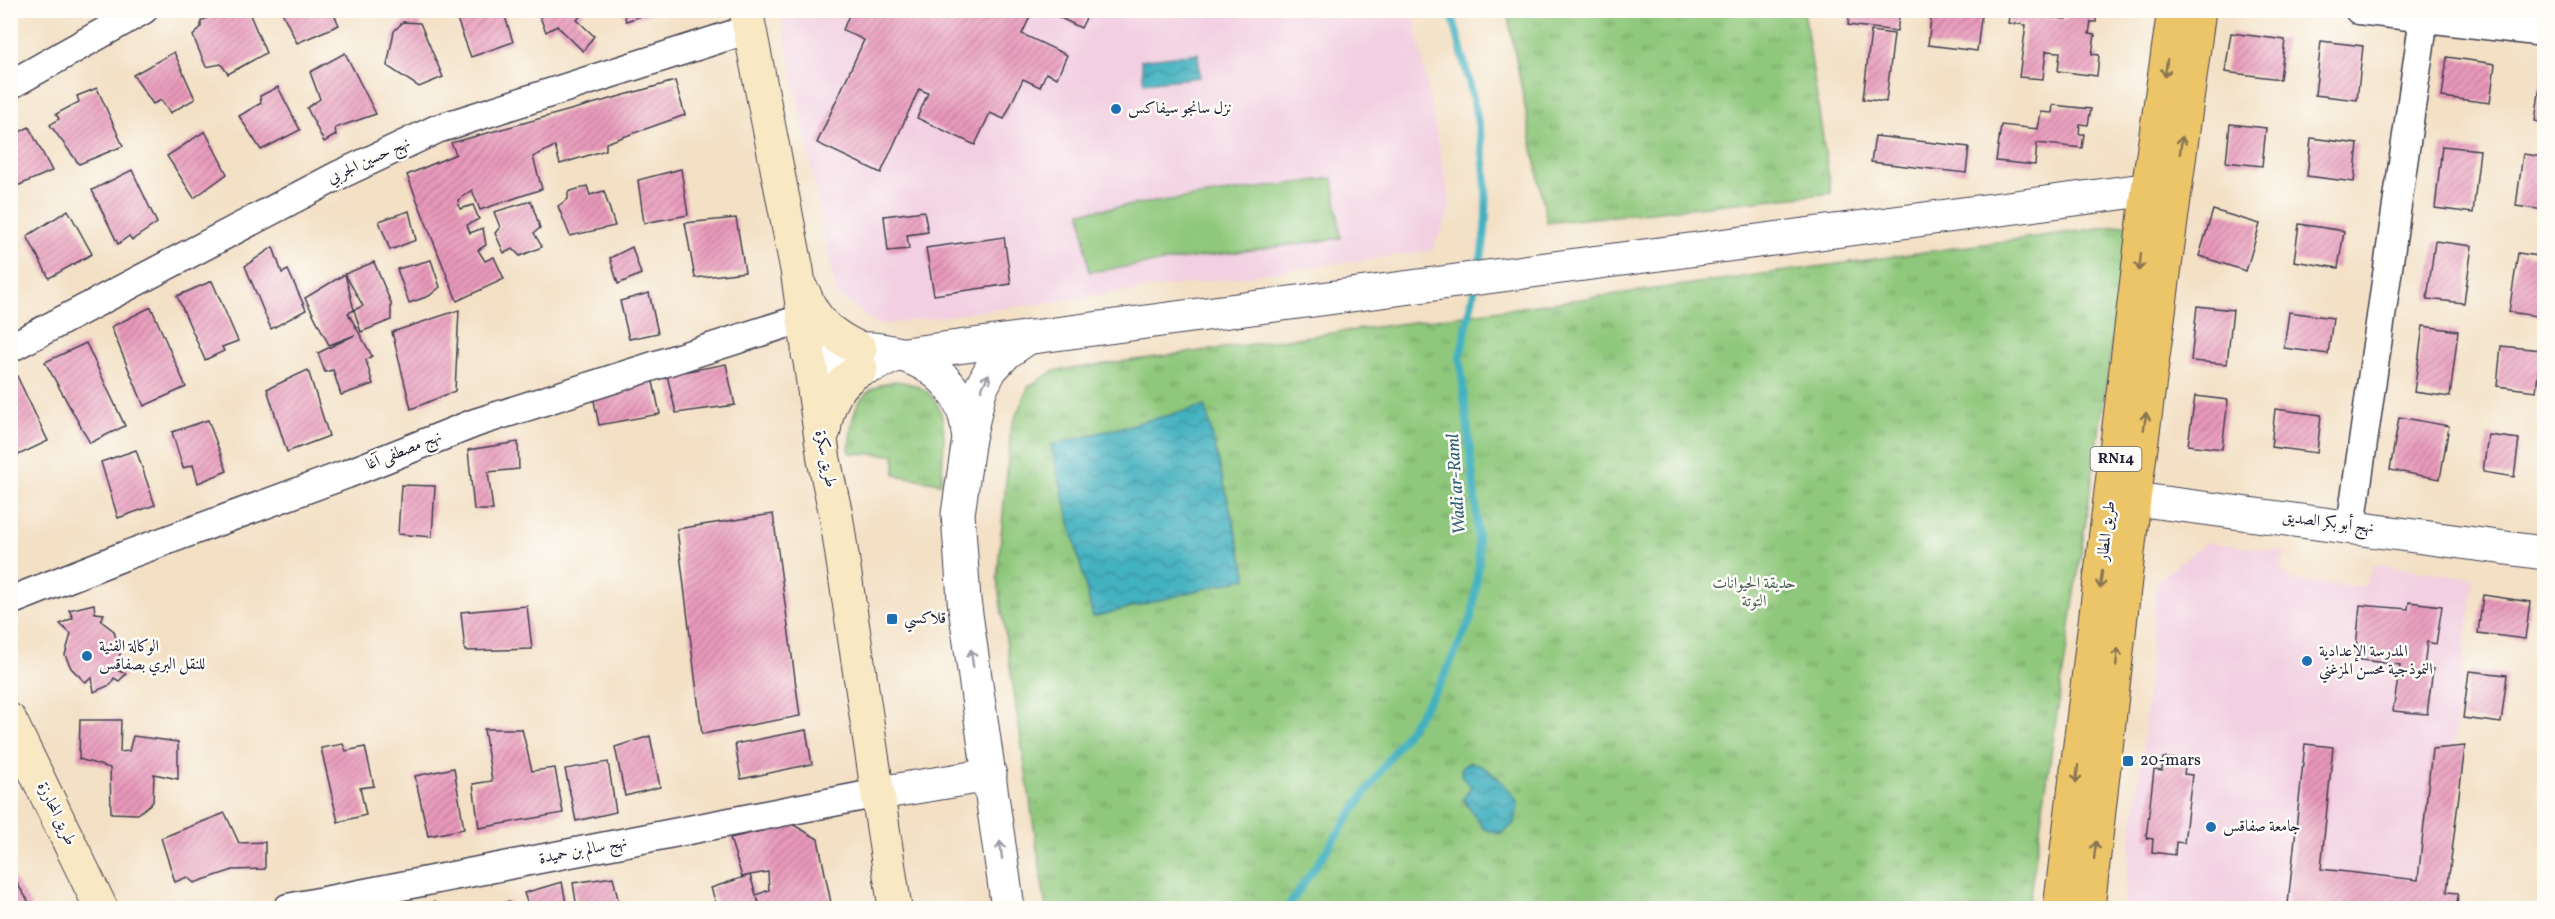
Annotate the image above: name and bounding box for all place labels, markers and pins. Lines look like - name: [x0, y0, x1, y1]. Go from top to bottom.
- place label: نزل سانجو سيفاكس: [1128, 98, 1232, 120]
- marker: نزل سانجو سيفاكس: [1109, 102, 1123, 116]
- place label: قلاكسي: [904, 608, 946, 633]
- marker: قلاكسي: [885, 612, 899, 626]
- place label: الوكالة الفنية للنقل البري بصفاقس: [99, 636, 205, 676]
- place label: المدرسة الإعدادية النموذجية محسن المزغني: [2319, 641, 2433, 684]
- marker: الوكالة الفنية للنقل البري بصفاقس: [80, 649, 94, 663]
- marker: المدرسة الإعدادية النموذجية محسن المزغني: [2300, 654, 2314, 668]
- place label: 20-mars: [2140, 750, 2201, 772]
- marker: 20-mars: [2121, 754, 2135, 768]
- place label: جامعة صفاقس: [2223, 816, 2301, 838]
- marker: جامعة صفاقس: [2204, 820, 2218, 834]

